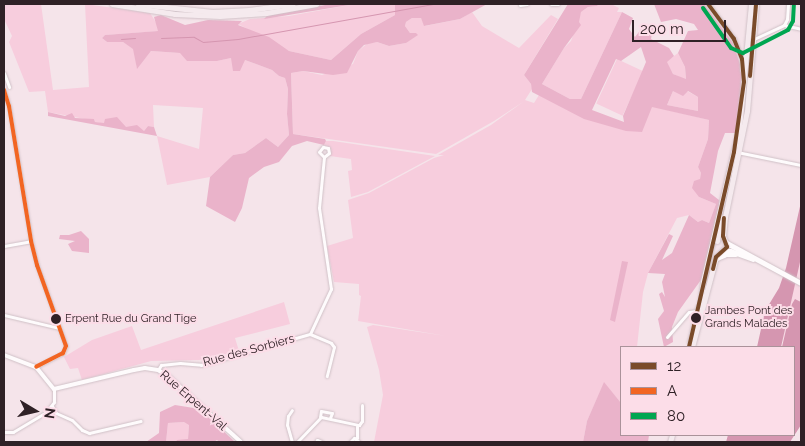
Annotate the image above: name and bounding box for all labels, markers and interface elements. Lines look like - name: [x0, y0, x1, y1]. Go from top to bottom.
- scale bar: [635, 10, 729, 42]
- text: 200 m: [640, 20, 684, 38]
- place label: Jambes Pont des Grands Malades: [705, 305, 792, 331]
- place label: Erpent Rue du Grand Tige: [65, 312, 197, 326]
- marker: Jambes Pont des Grands Malades: [691, 313, 701, 323]
- marker: Erpent Rue du Grand Tige: [51, 314, 61, 324]
- street label: Rue des Sorbiers: [202, 332, 296, 370]
- legend: [620, 346, 795, 436]
- text: 12: [667, 357, 681, 375]
- street label: Rue Erpent-Val: [157, 368, 229, 434]
- text: A: [667, 382, 677, 400]
- north arrow: [10, 386, 60, 436]
- text: N: [41, 407, 59, 420]
- text: 80: [667, 407, 685, 425]

